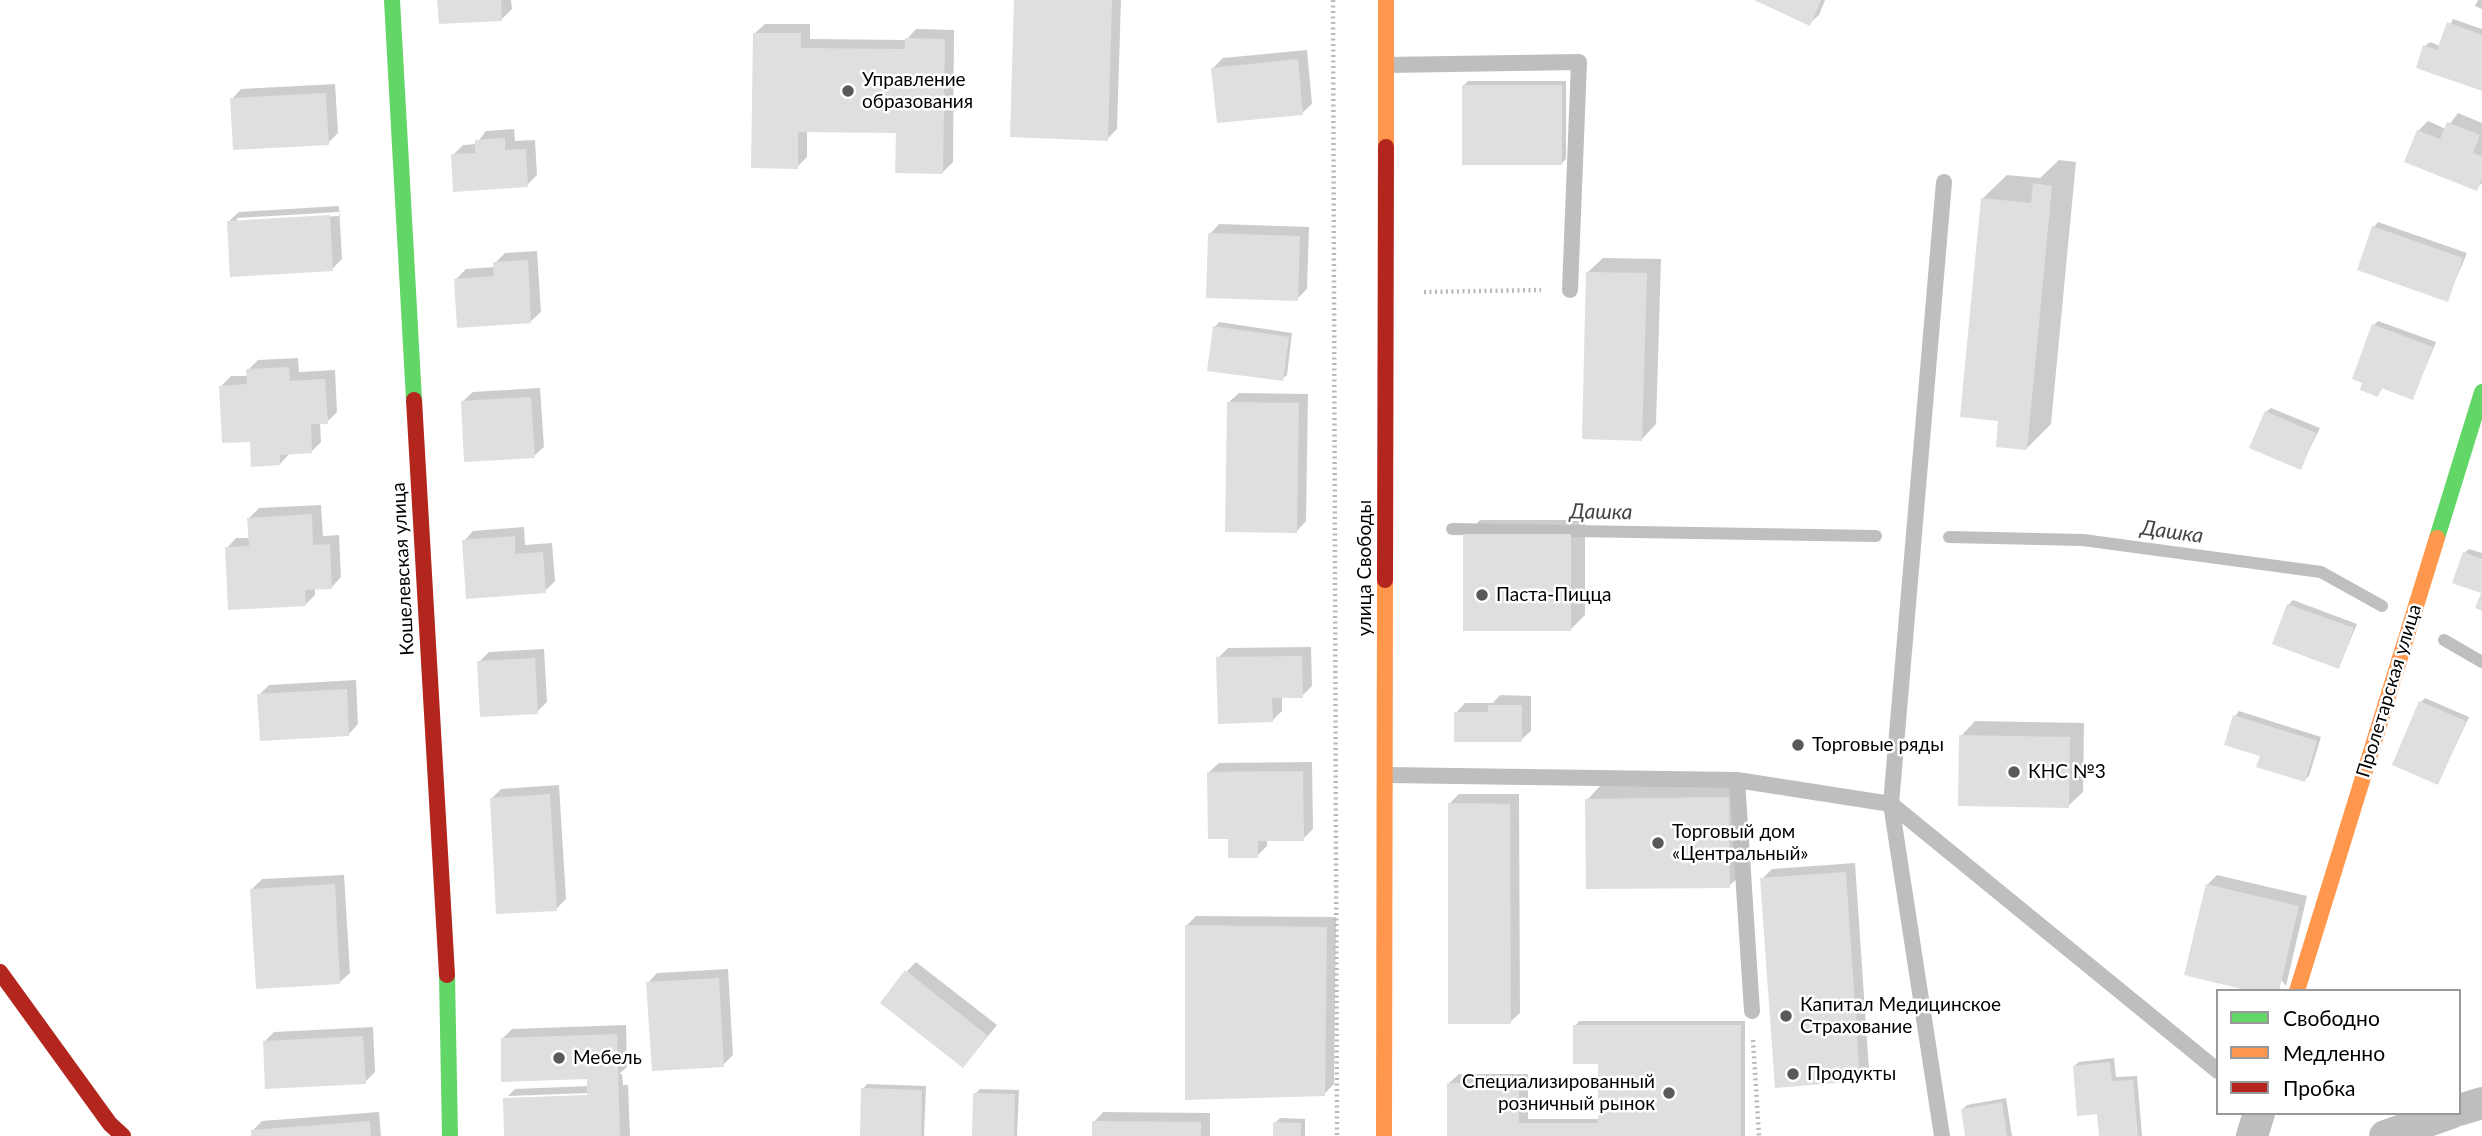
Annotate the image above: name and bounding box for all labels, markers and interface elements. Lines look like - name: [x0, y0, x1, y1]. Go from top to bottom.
- place label: Управление образования: [862, 69, 973, 113]
- marker: Управление образования: [840, 83, 856, 99]
- street label: Кошелевская улица: [387, 482, 419, 656]
- water label: Дашка: [1569, 499, 1633, 525]
- street label: улица Свободы: [1354, 500, 1376, 636]
- water label: Дашка: [2139, 515, 2205, 549]
- place label: Паста-Пицца: [1496, 584, 1611, 606]
- marker: Паста-Пицца: [1474, 587, 1490, 603]
- street label: Пролетарская улица: [2352, 602, 2426, 780]
- place label: Торговые ряды: [1812, 734, 1944, 756]
- marker: Торговые ряды: [1790, 737, 1806, 753]
- place label: КНС №3: [2028, 761, 2106, 783]
- marker: КНС №3: [2006, 764, 2022, 780]
- place label: Торговый дом «Центральный»: [1672, 821, 1809, 865]
- marker: Торговый дом «Центральный»: [1650, 835, 1666, 851]
- legend: [2216, 989, 2461, 1115]
- place label: Капитал Медицинское Страхование: [1800, 994, 2001, 1038]
- text: Свободно: [2283, 1005, 2380, 1030]
- marker: Капитал Медицинское Страхование: [1778, 1008, 1794, 1024]
- text: Медленно: [2283, 1040, 2385, 1065]
- place label: Мебель: [573, 1047, 642, 1069]
- marker: Мебель: [551, 1050, 567, 1066]
- place label: Продукты: [1807, 1063, 1896, 1085]
- marker: Продукты: [1785, 1066, 1801, 1082]
- place label: Специализированный розничный рынок: [1462, 1071, 1655, 1115]
- text: Пробка: [2283, 1075, 2356, 1100]
- marker: Специализированный розничный рынок: [1661, 1085, 1677, 1101]

